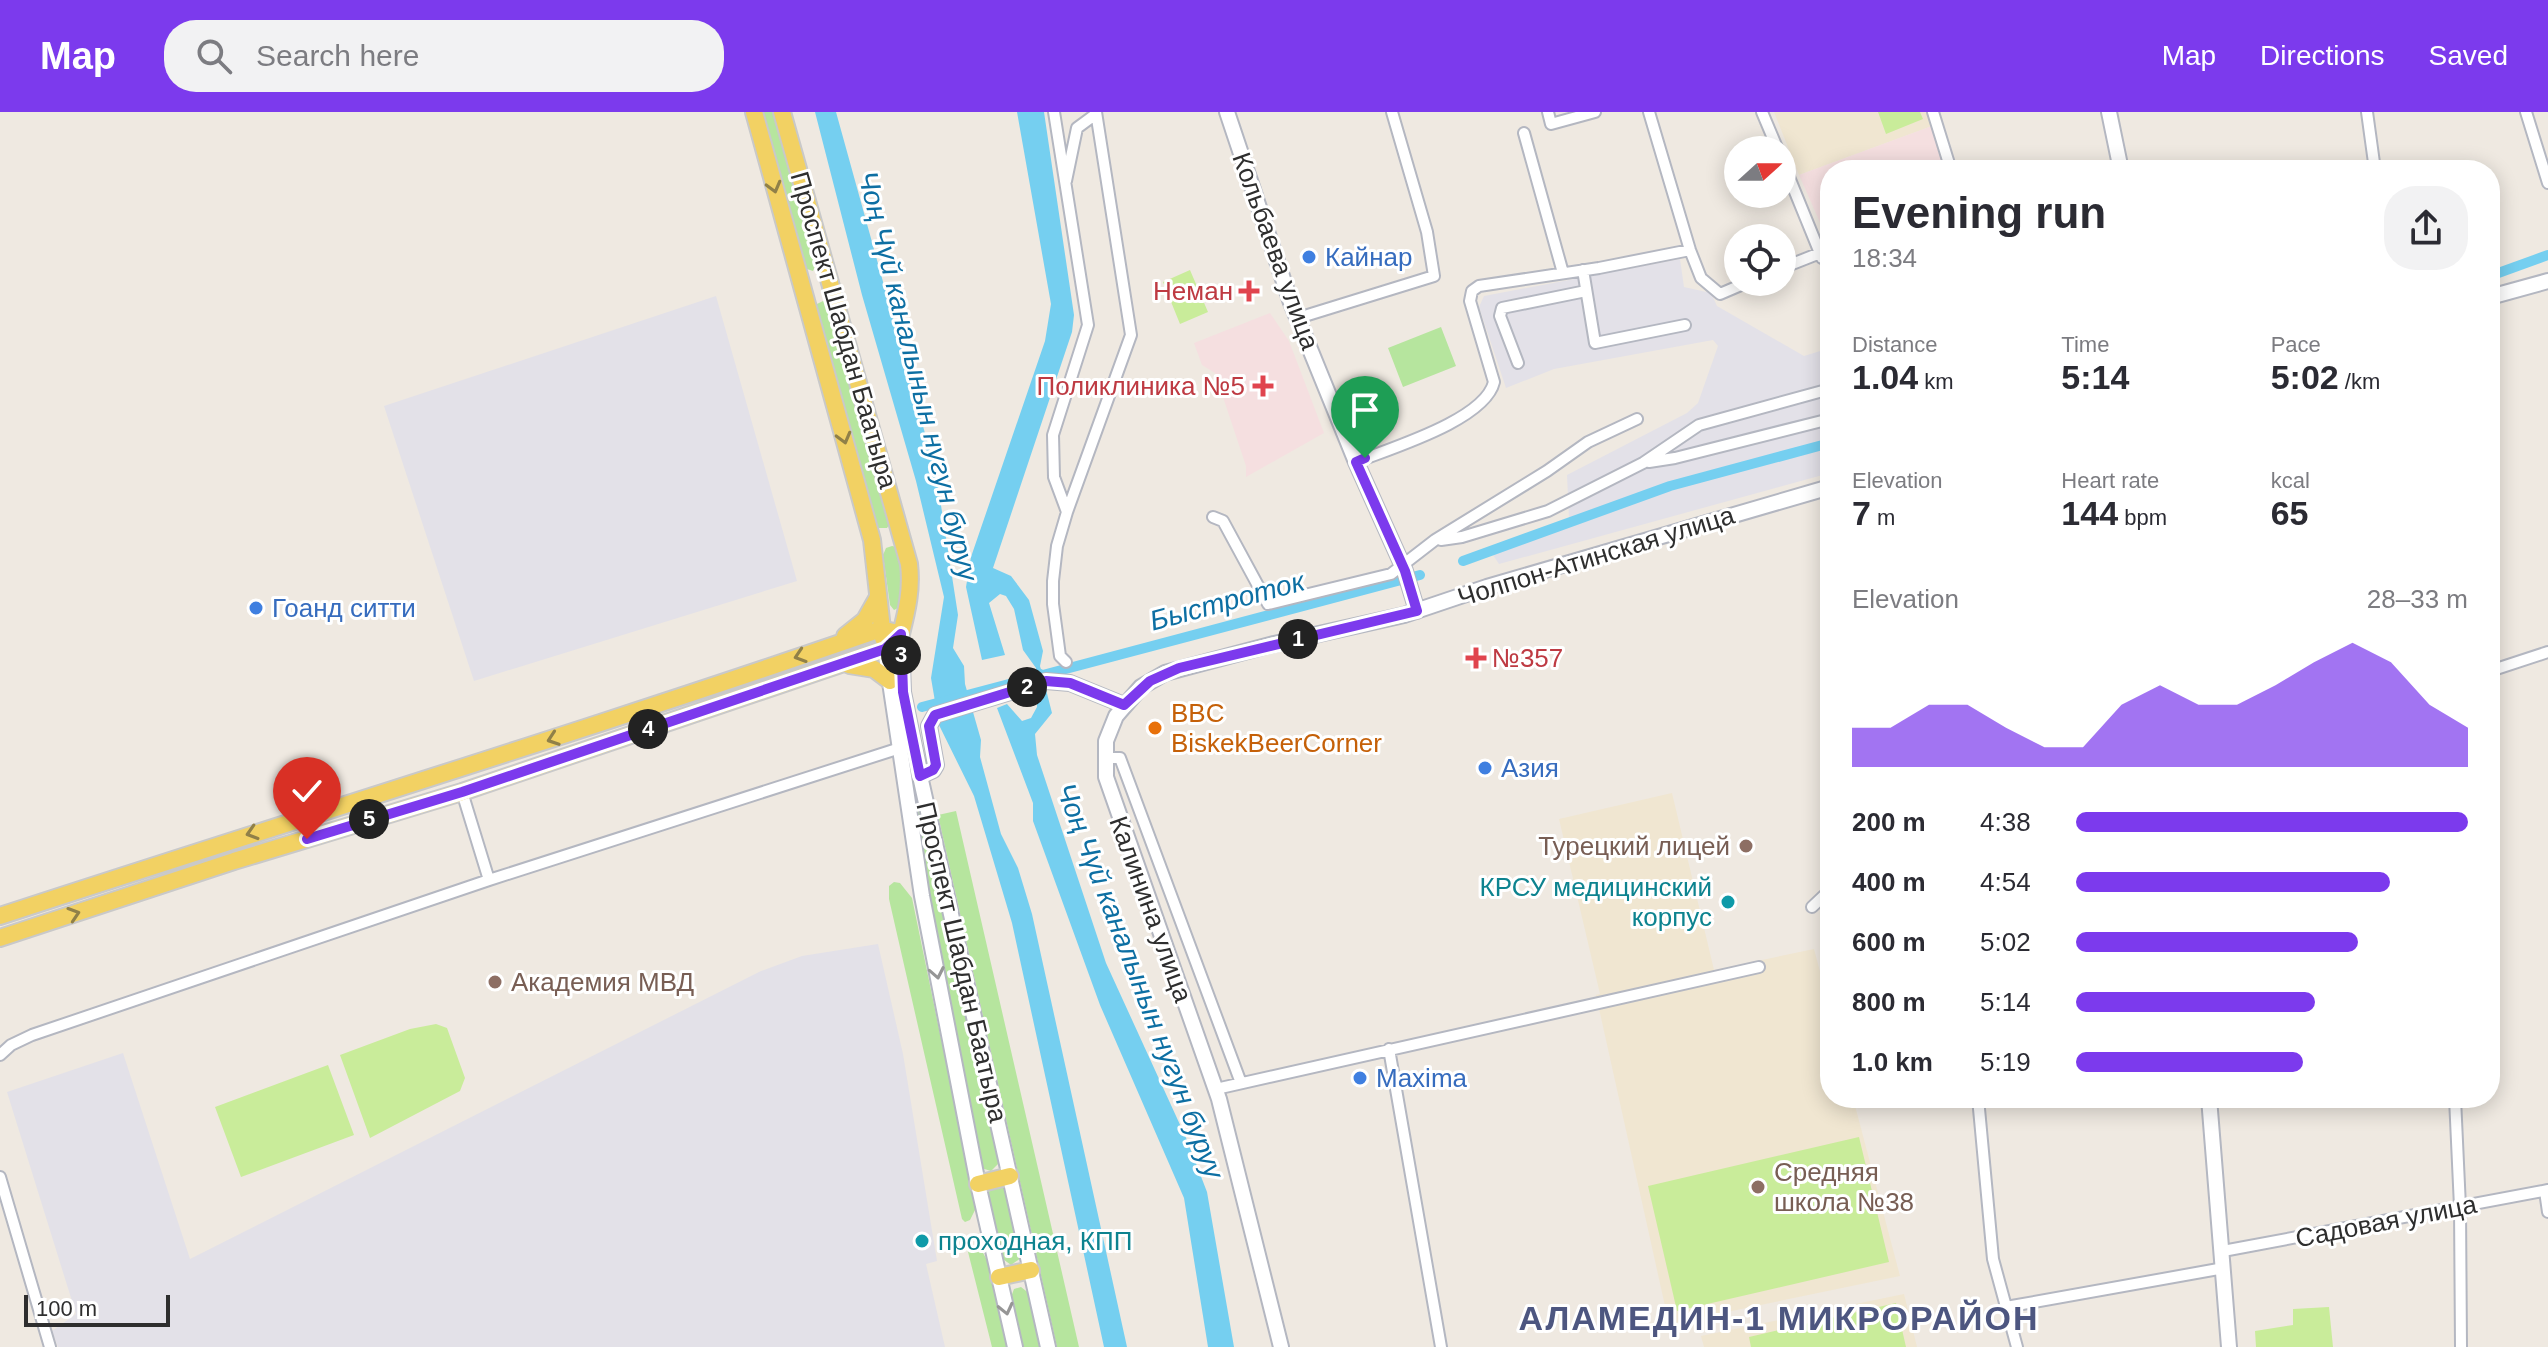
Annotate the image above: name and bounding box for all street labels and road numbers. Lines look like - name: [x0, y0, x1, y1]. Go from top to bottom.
- street label: Кольбаева улица: [1226, 148, 1326, 354]
- street label: Проспект Шабдан Баатыра: [784, 168, 904, 492]
- street label: Чолпон-Атинская улица: [1454, 499, 1738, 612]
- street label: Проспект Шабдан Баатыра: [910, 799, 1014, 1126]
- street label: Калинина улица: [1103, 812, 1199, 1007]
- street label: Садовая улица: [2293, 1189, 2480, 1253]

